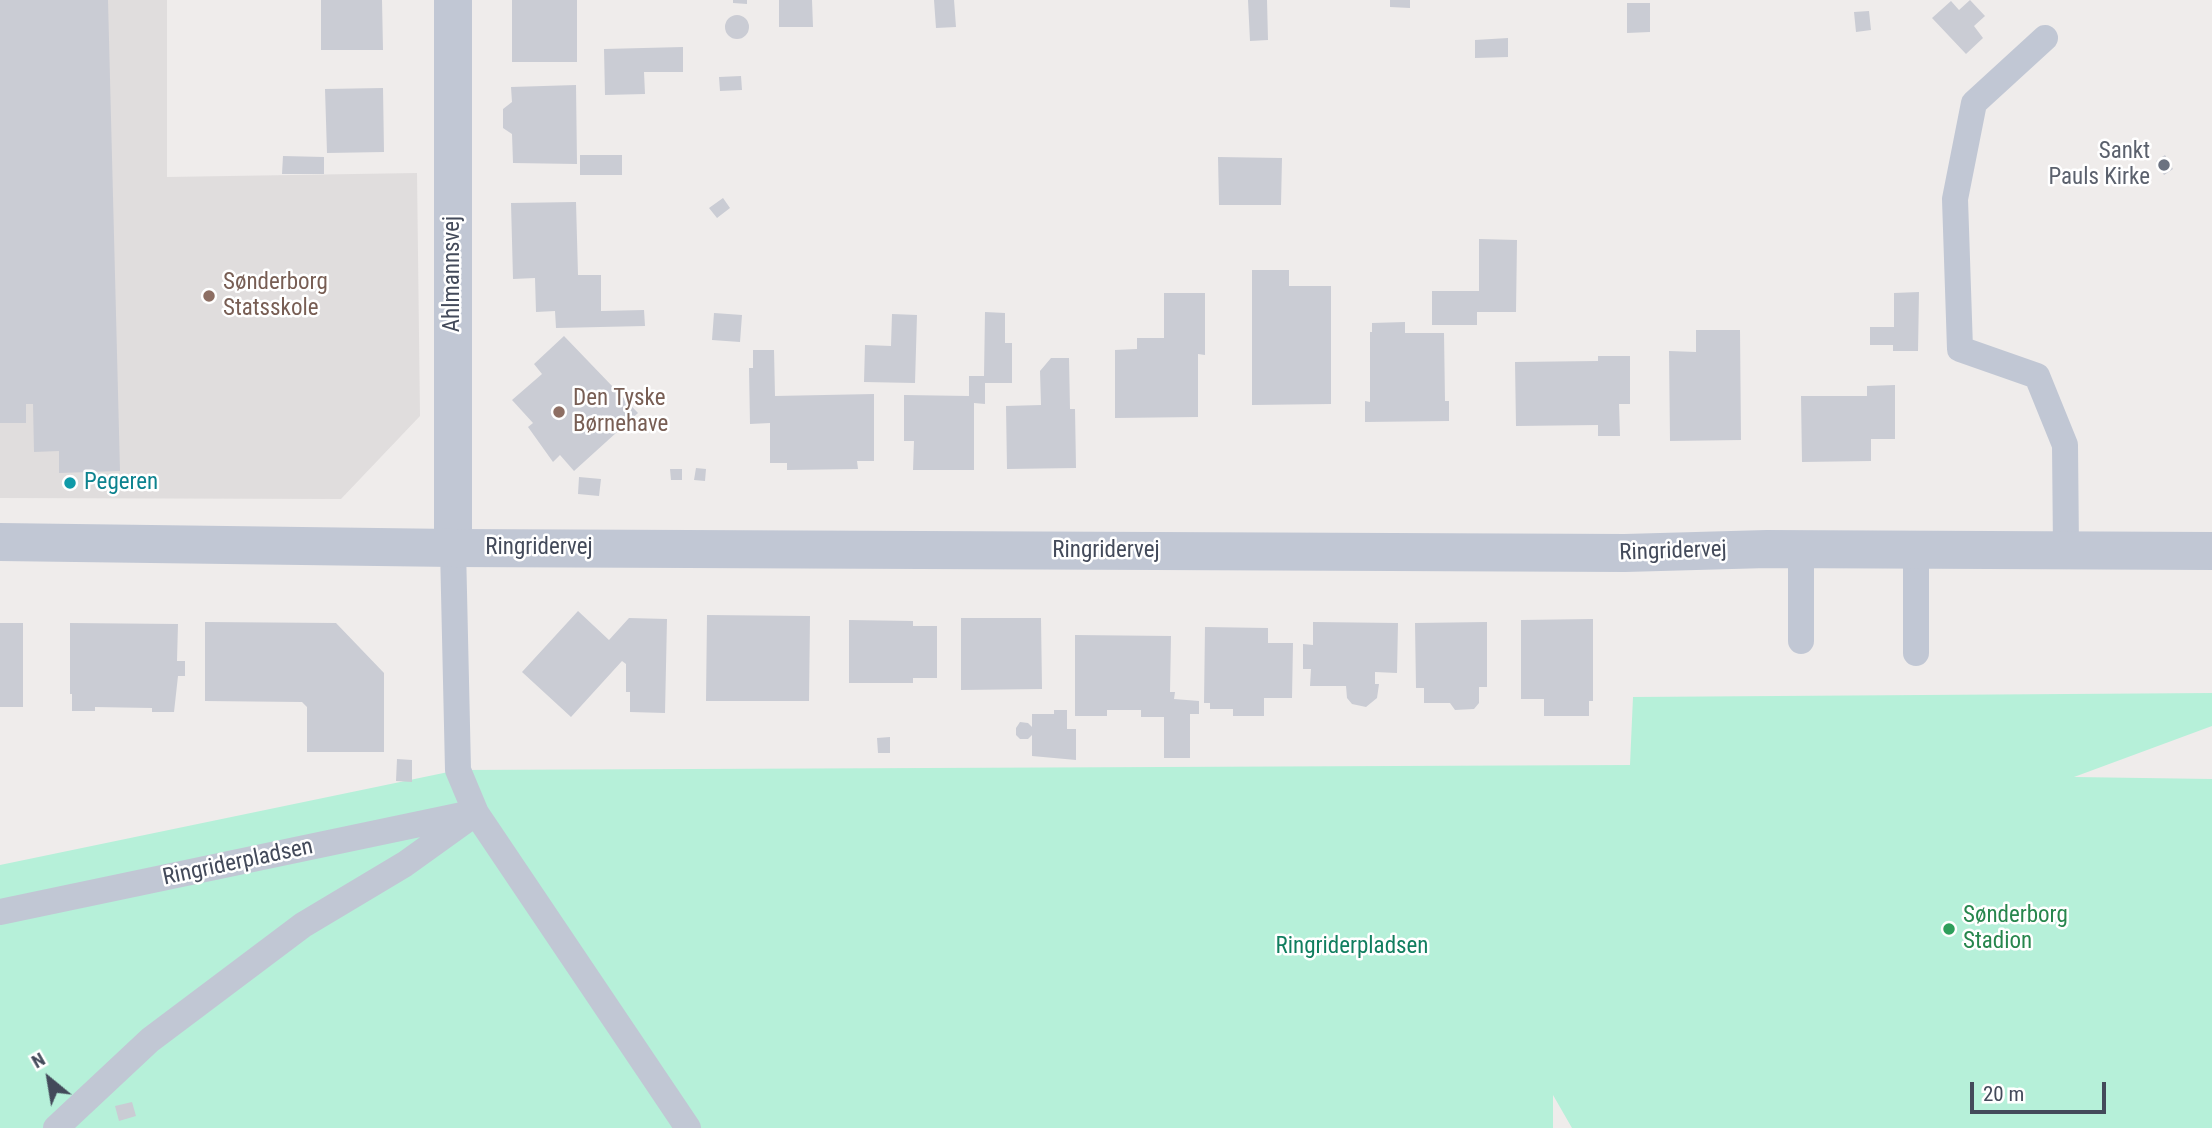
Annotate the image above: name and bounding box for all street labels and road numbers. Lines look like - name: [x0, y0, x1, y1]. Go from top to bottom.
- street label: Ahlmannsvej: [439, 216, 467, 332]
- street label: Ringridervej: [485, 534, 593, 562]
- street label: Ringridervej: [1619, 536, 1727, 568]
- street label: Ringridervej: [1052, 537, 1160, 565]
- street label: Ringriderpladsen: [160, 834, 316, 892]

